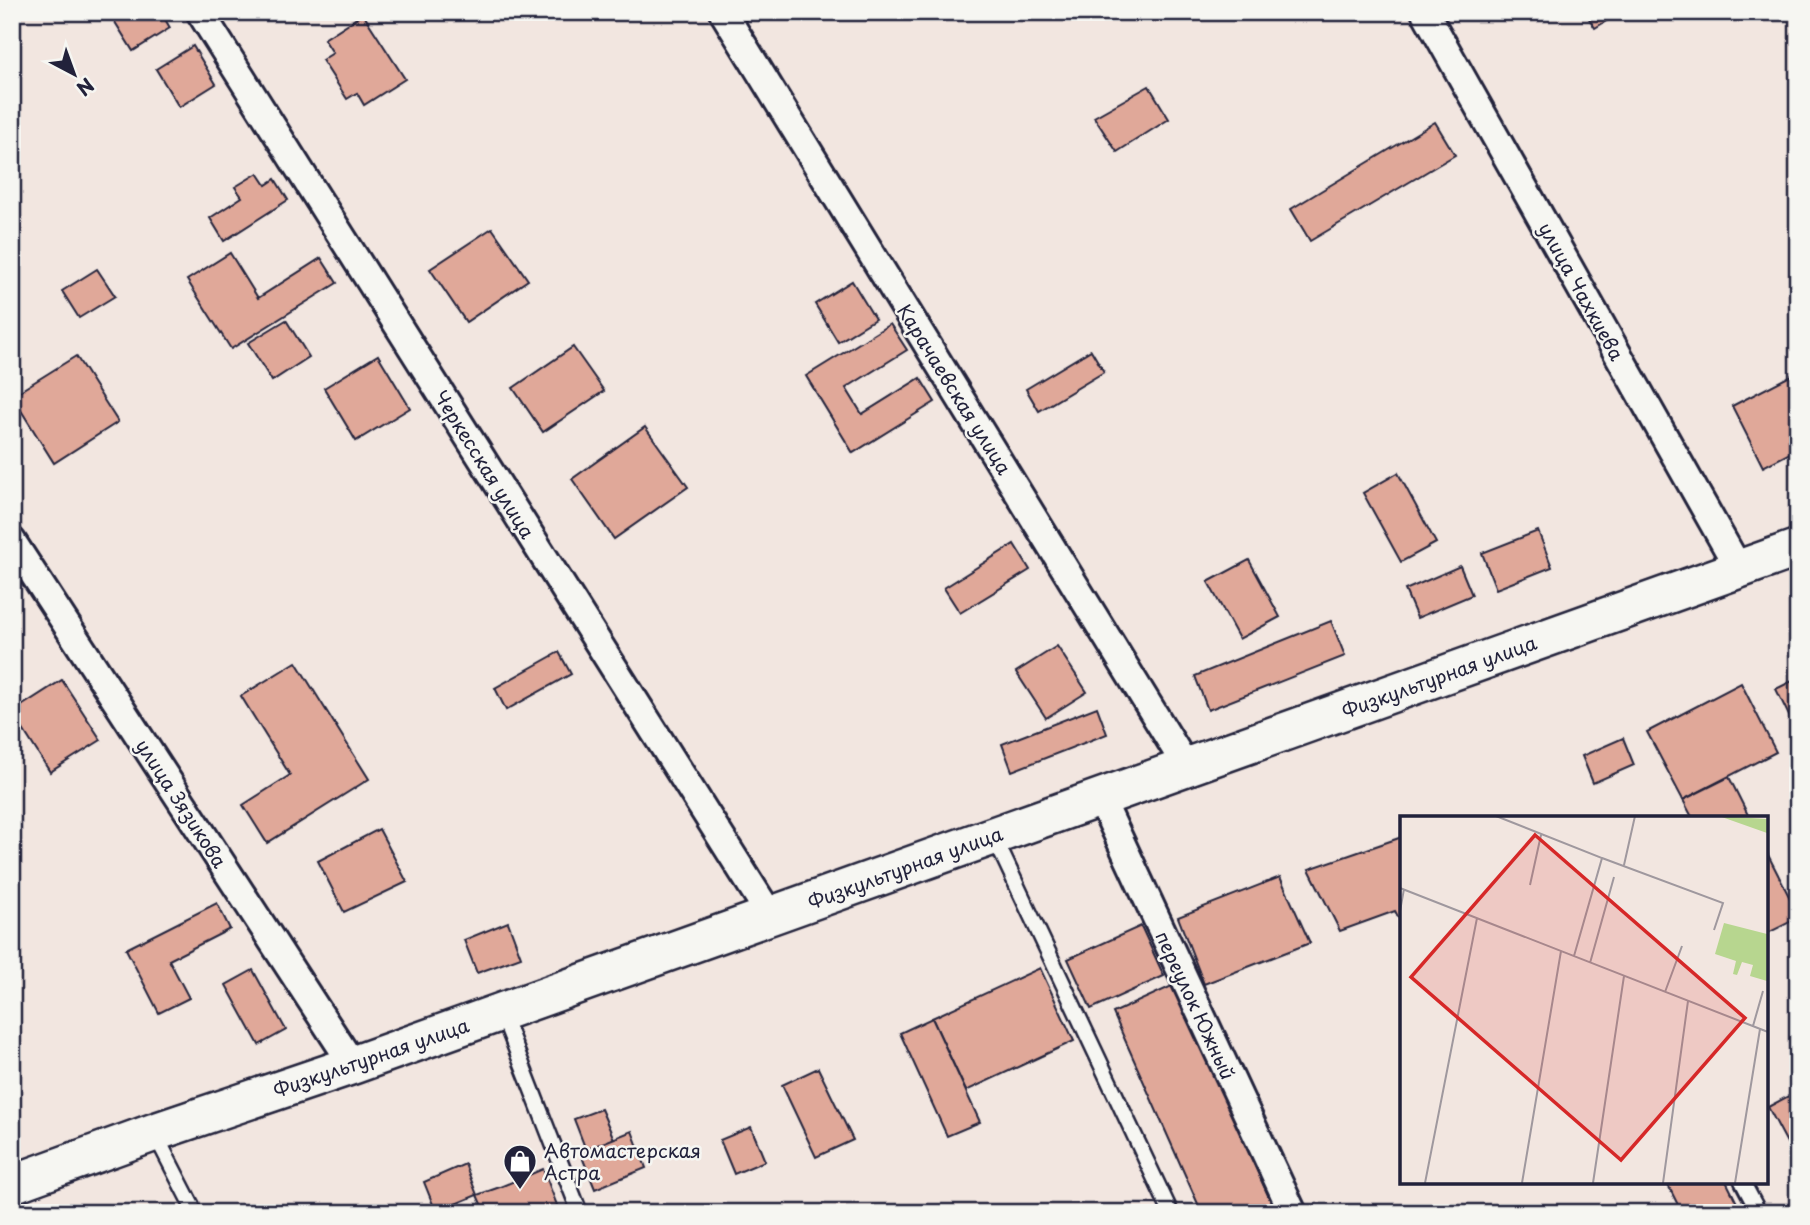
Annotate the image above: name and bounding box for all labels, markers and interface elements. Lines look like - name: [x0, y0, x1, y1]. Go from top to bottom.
- north arrow: [38, 38, 108, 108]
- text: N: [71, 72, 101, 103]
- street label: улица Чахкиева: [1532, 217, 1632, 365]
- street label: Карачаевская улица: [891, 298, 1019, 480]
- street label: Черкесская улица: [428, 384, 542, 544]
- street label: Физкультурная улица: [1338, 628, 1540, 724]
- street label: улица Зязикова: [130, 733, 234, 873]
- inset map: [1400, 816, 1768, 1183]
- street label: Физкультурная улица: [804, 819, 1006, 915]
- street label: переулок Южный: [1149, 926, 1243, 1084]
- street label: Физкультурная улица: [269, 1010, 473, 1104]
- place label: Автомастерская Астра: [544, 1136, 701, 1186]
- shop icon: Автомастерская Астра: [501, 1142, 539, 1191]

